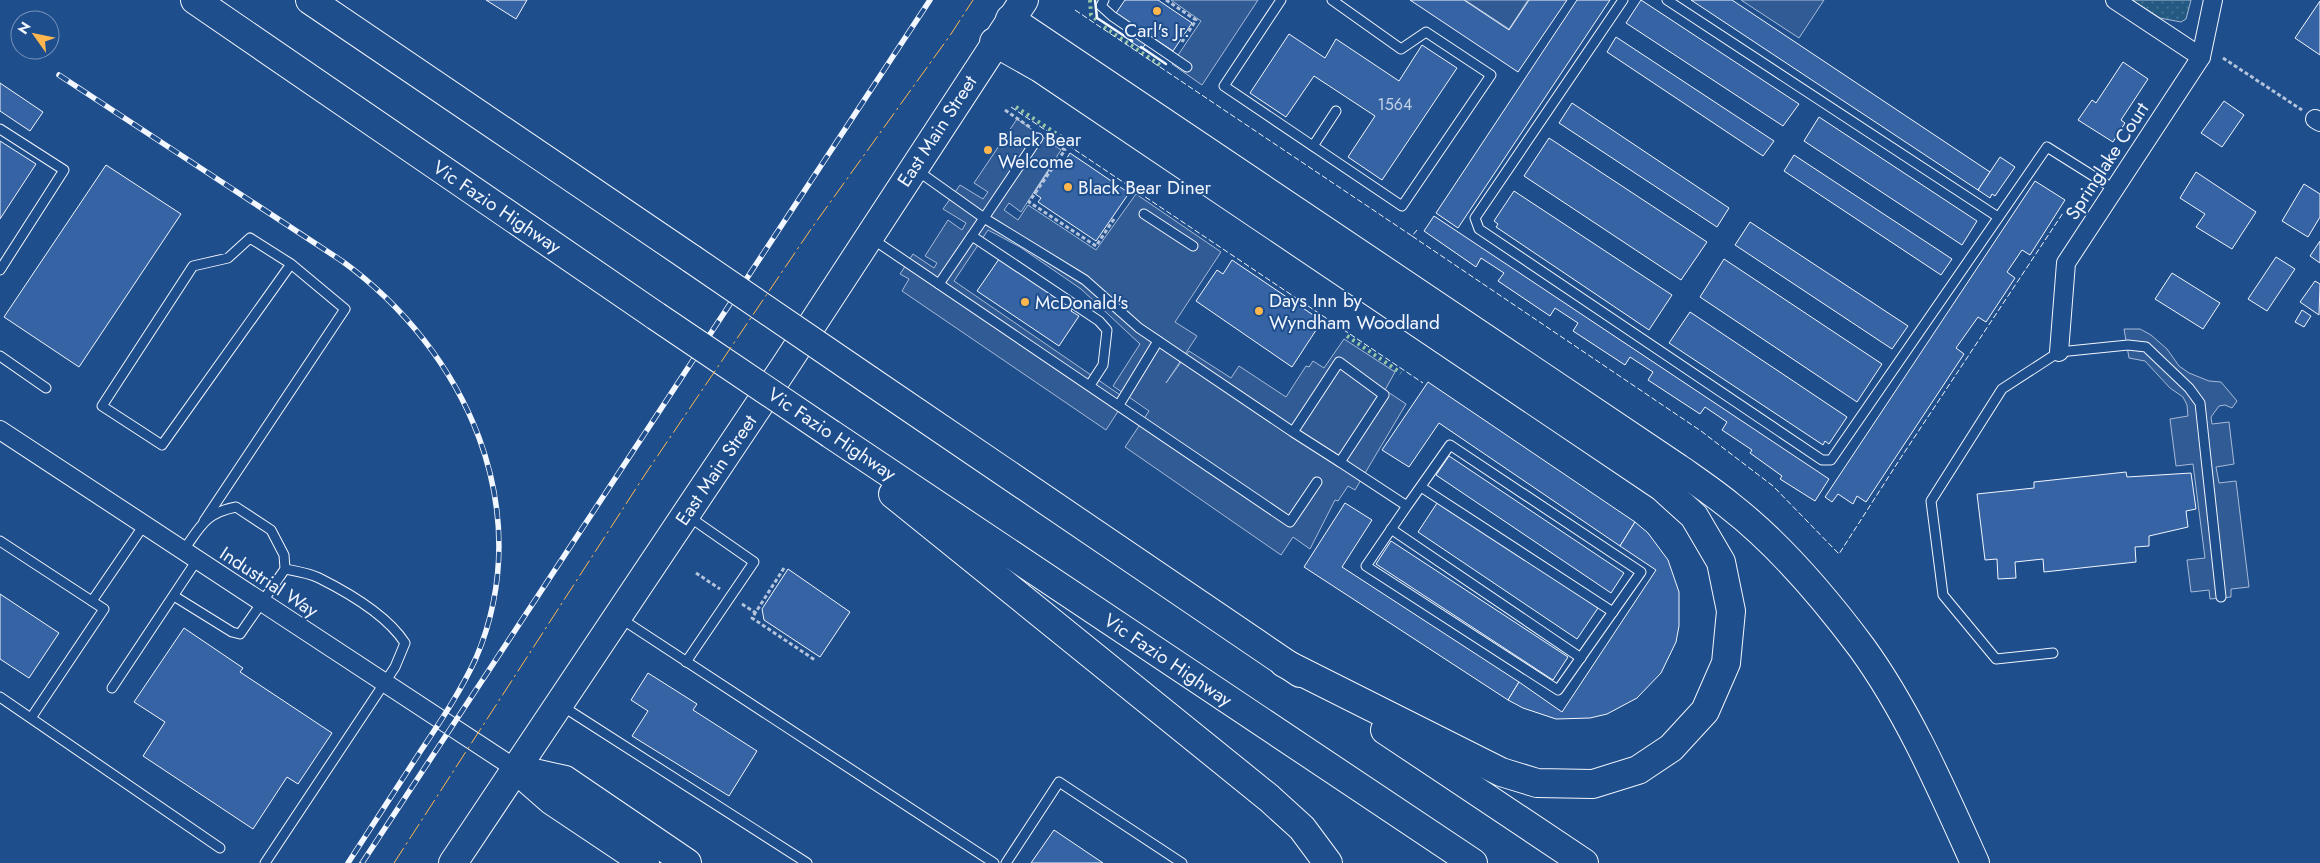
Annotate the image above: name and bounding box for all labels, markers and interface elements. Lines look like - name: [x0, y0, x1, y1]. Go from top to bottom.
- marker: Carl's Jr.: [1151, 5, 1163, 17]
- north arrow: [10, 10, 60, 60]
- place label: Carl's Jr.: [1124, 17, 1190, 44]
- text: N: [13, 18, 36, 38]
- street label: East Main Street: [891, 70, 983, 192]
- house number: 1564: [1378, 93, 1412, 116]
- street label: Springlake Court: [2059, 97, 2155, 225]
- place label: Black Bear Welcome: [998, 126, 1082, 175]
- marker: Black Bear Welcome: [982, 144, 994, 156]
- street label: Vic Fazio Highway: [427, 154, 567, 260]
- place label: Black Bear Diner: [1078, 174, 1212, 201]
- marker: Black Bear Diner: [1062, 181, 1074, 193]
- place label: Days Inn by Wyndham Woodland: [1269, 287, 1440, 336]
- place label: McDonald's: [1035, 289, 1129, 316]
- marker: McDonald's: [1019, 296, 1031, 308]
- marker: Days Inn by Wyndham Woodland: [1253, 305, 1265, 317]
- street label: Vic Fazio Highway: [762, 381, 902, 487]
- street label: East Main Street: [669, 409, 763, 531]
- street label: Industrial Way: [214, 540, 324, 624]
- street label: Vic Fazio Highway: [1098, 607, 1238, 713]

